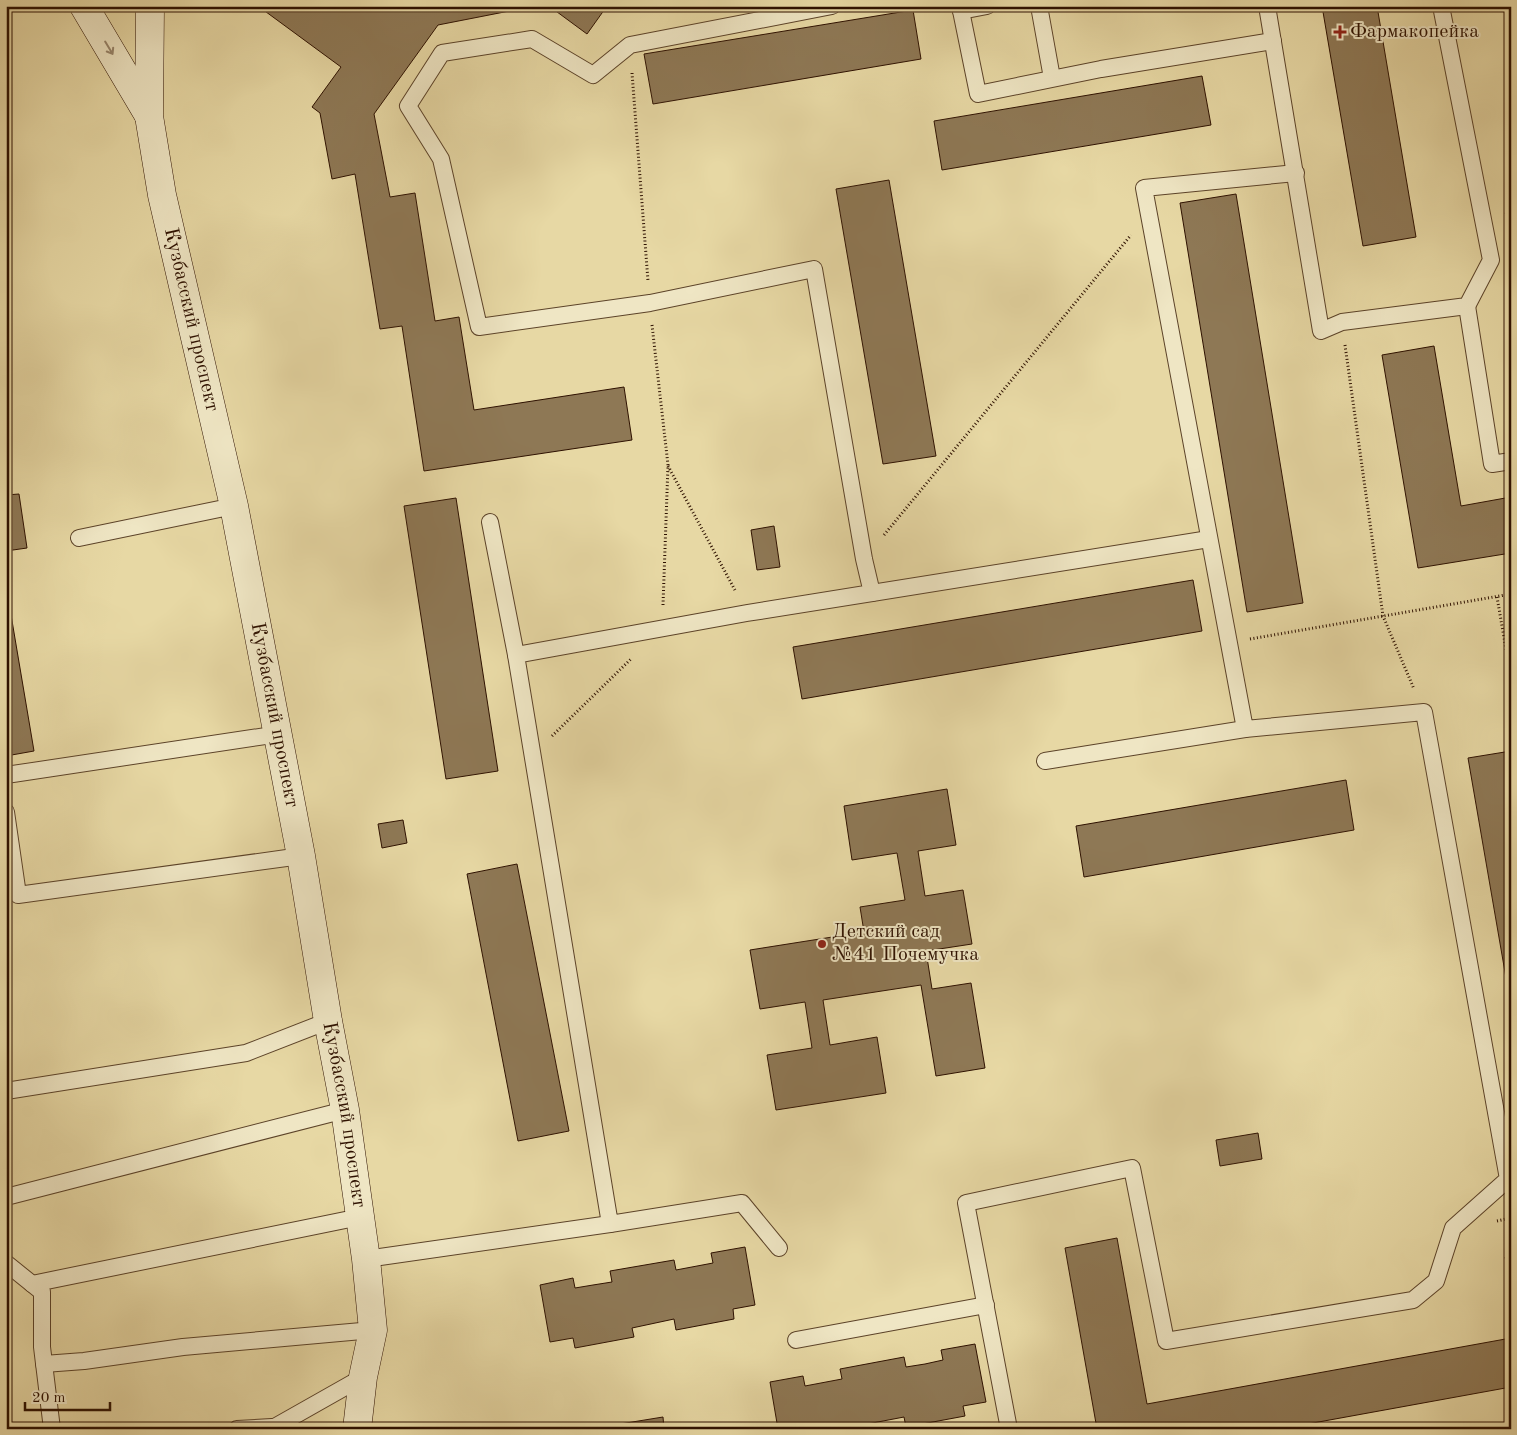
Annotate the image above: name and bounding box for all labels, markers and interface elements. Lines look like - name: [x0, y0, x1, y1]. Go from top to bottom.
- place label: Фармакопейка: [1350, 22, 1479, 42]
- marker: Фармакопейка: [1334, 26, 1346, 38]
- one-way arrow: [105, 40, 115, 54]
- street label: Кузбасский проспект: [160, 226, 222, 413]
- street label: Кузбасский проспект: [246, 621, 301, 809]
- place label: Детский сад №41 Почемучка: [832, 922, 979, 965]
- marker: Детский сад №41 Почемучка: [816, 938, 828, 950]
- street label: Кузбасский проспект: [318, 1020, 369, 1209]
- scale bar: [25, 1380, 110, 1412]
- text: 20 m: [32, 1391, 66, 1406]

